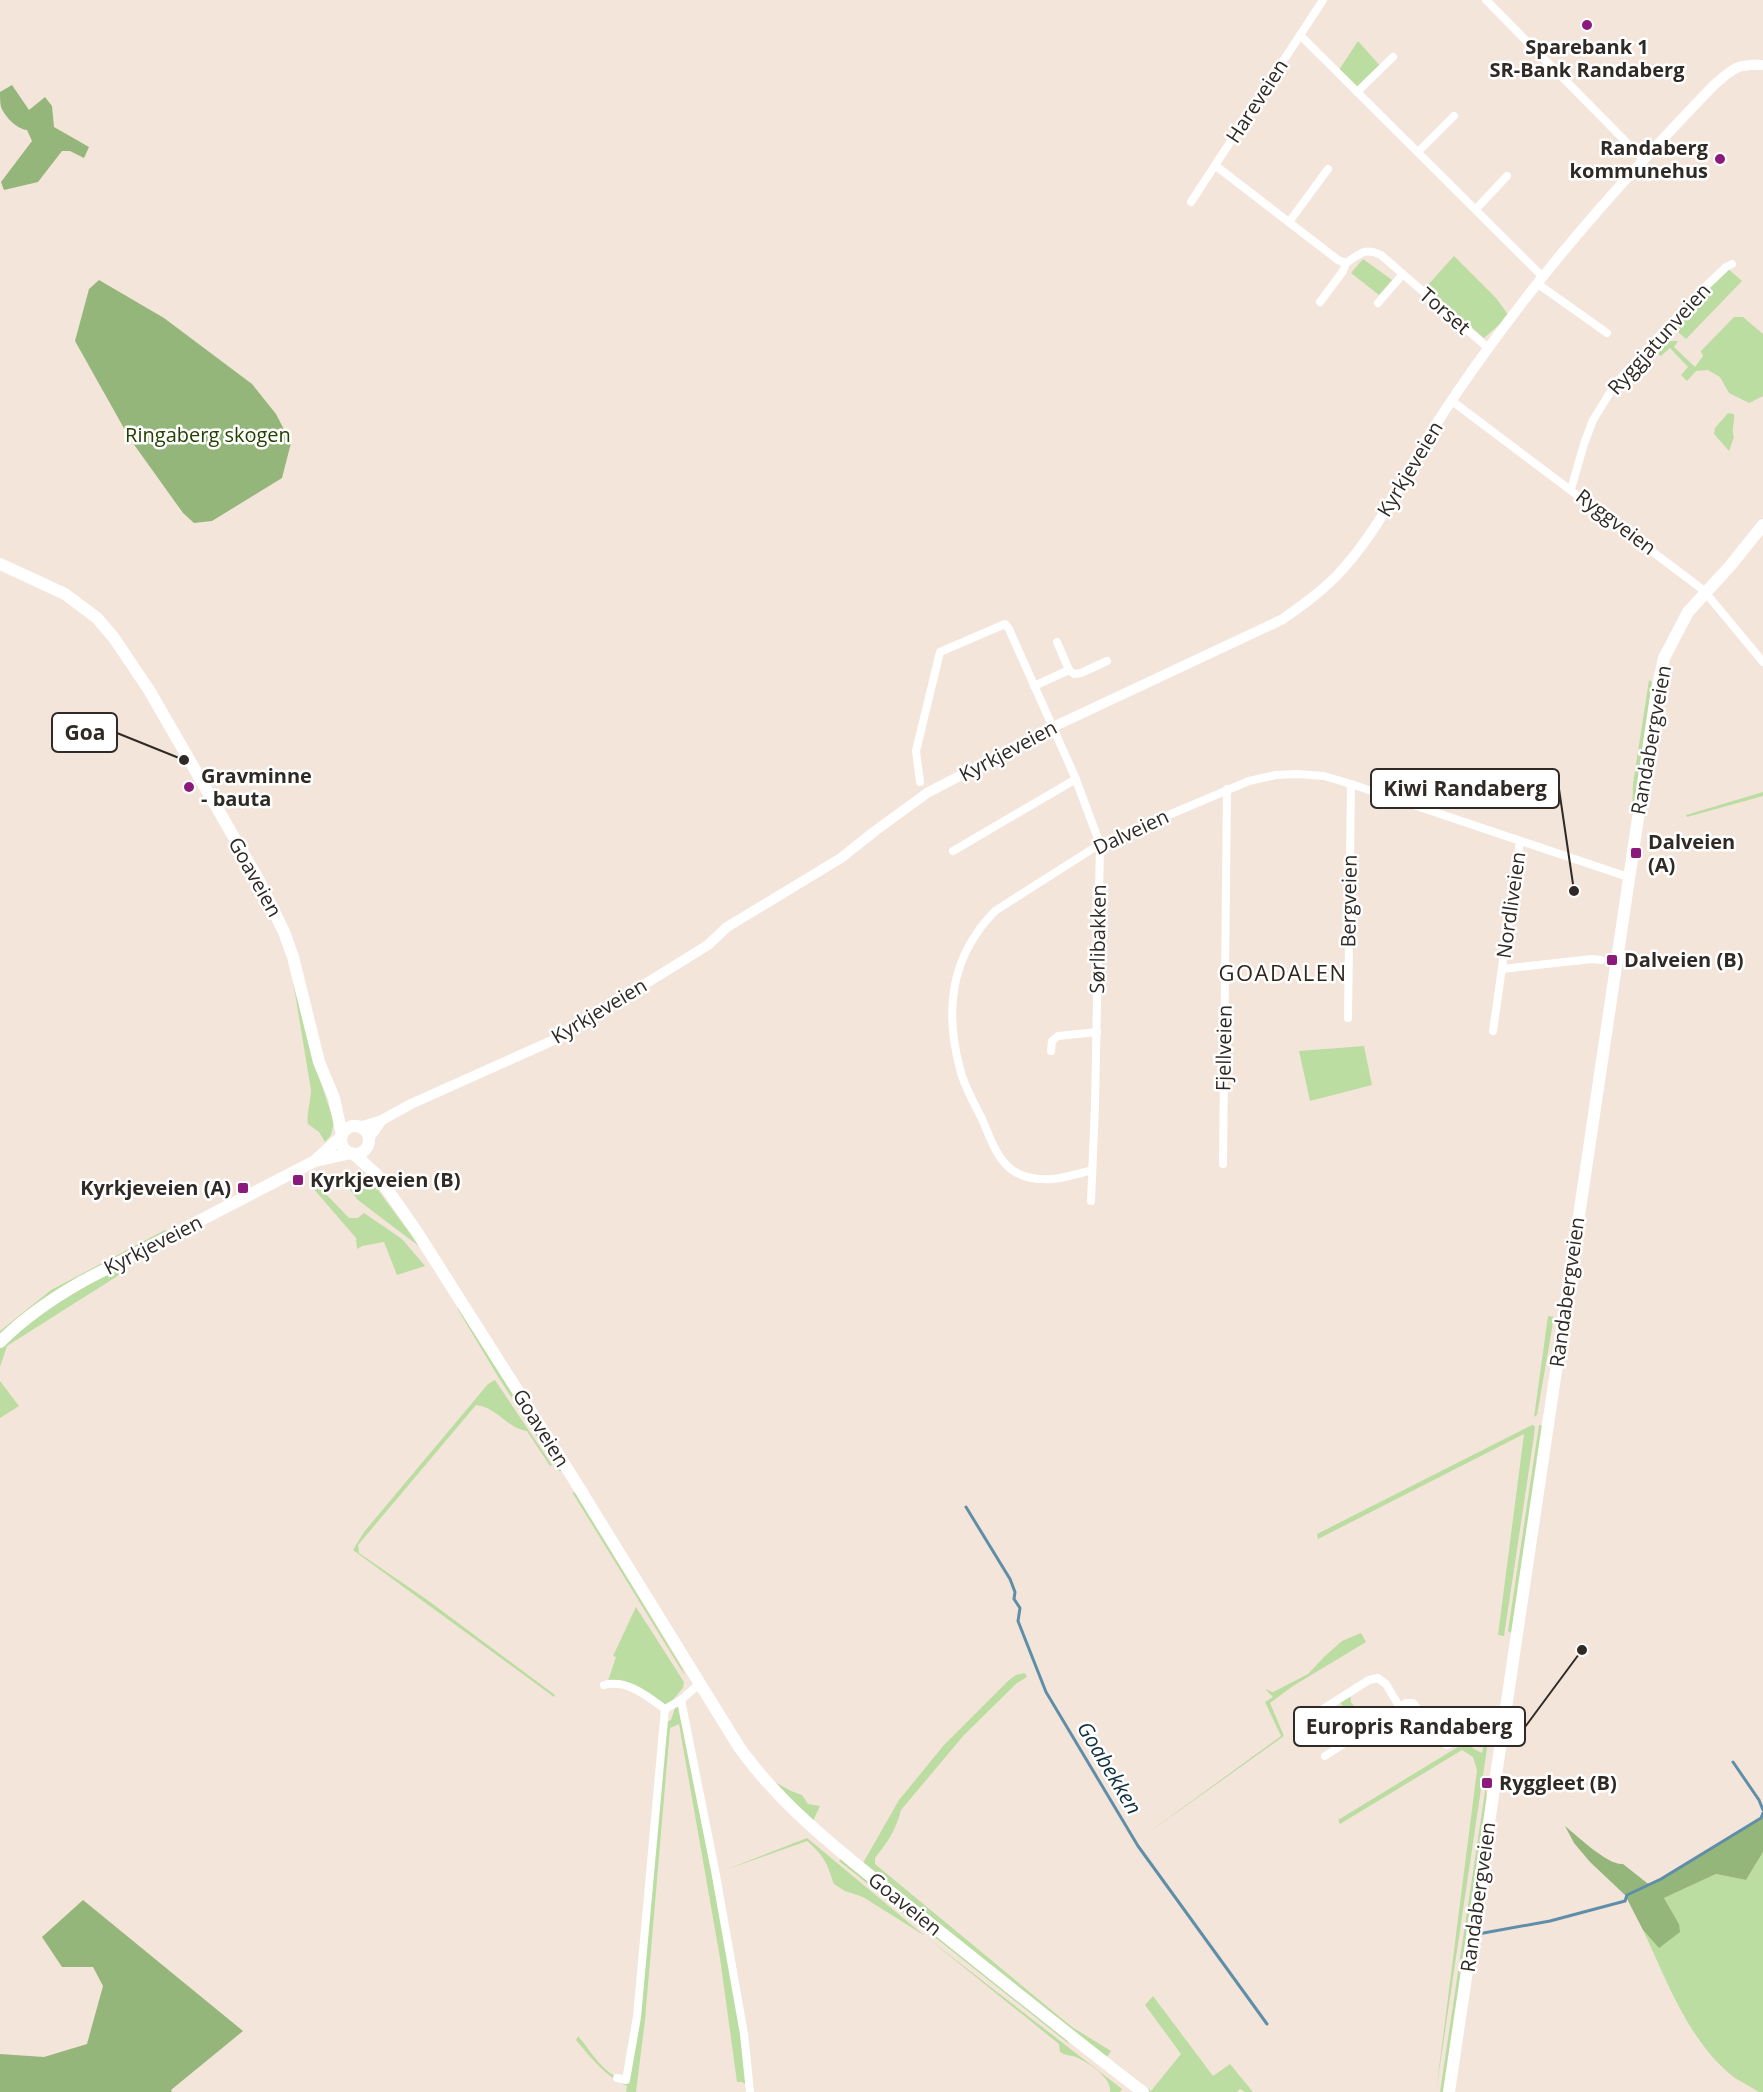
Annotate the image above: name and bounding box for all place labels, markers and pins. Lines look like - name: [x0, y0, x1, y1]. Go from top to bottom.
- marker: Sparebank 1 SR-Bank Randaberg: [1580, 18, 1594, 32]
- place label: Sparebank 1 SR-Bank Randaberg: [1490, 33, 1685, 83]
- place label: Randaberg kommunehus: [1570, 134, 1709, 184]
- marker: Randaberg kommunehus: [1713, 152, 1727, 166]
- callout: Goa: [52, 713, 117, 752]
- place label: Gravminne - bauta: [201, 762, 312, 812]
- callout: Kiwi Randaberg: [1371, 769, 1559, 808]
- marker: Gravminne - bauta: [182, 780, 196, 794]
- place label: Dalveien (A): [1648, 828, 1735, 878]
- marker: Dalveien (A): [1629, 846, 1643, 860]
- place label: Dalveien (B): [1624, 946, 1743, 973]
- marker: Dalveien (B): [1605, 953, 1619, 967]
- place label: Kyrkjeveien (B): [310, 1166, 461, 1193]
- marker: Kyrkjeveien (B): [291, 1173, 305, 1187]
- place label: Kyrkjeveien (A): [80, 1174, 231, 1201]
- marker: Kyrkjeveien (A): [236, 1181, 250, 1195]
- callout: Europris Randaberg: [1294, 1707, 1525, 1746]
- place label: Ryggleet (B): [1499, 1769, 1617, 1796]
- marker: Ryggleet (B): [1480, 1776, 1494, 1790]

